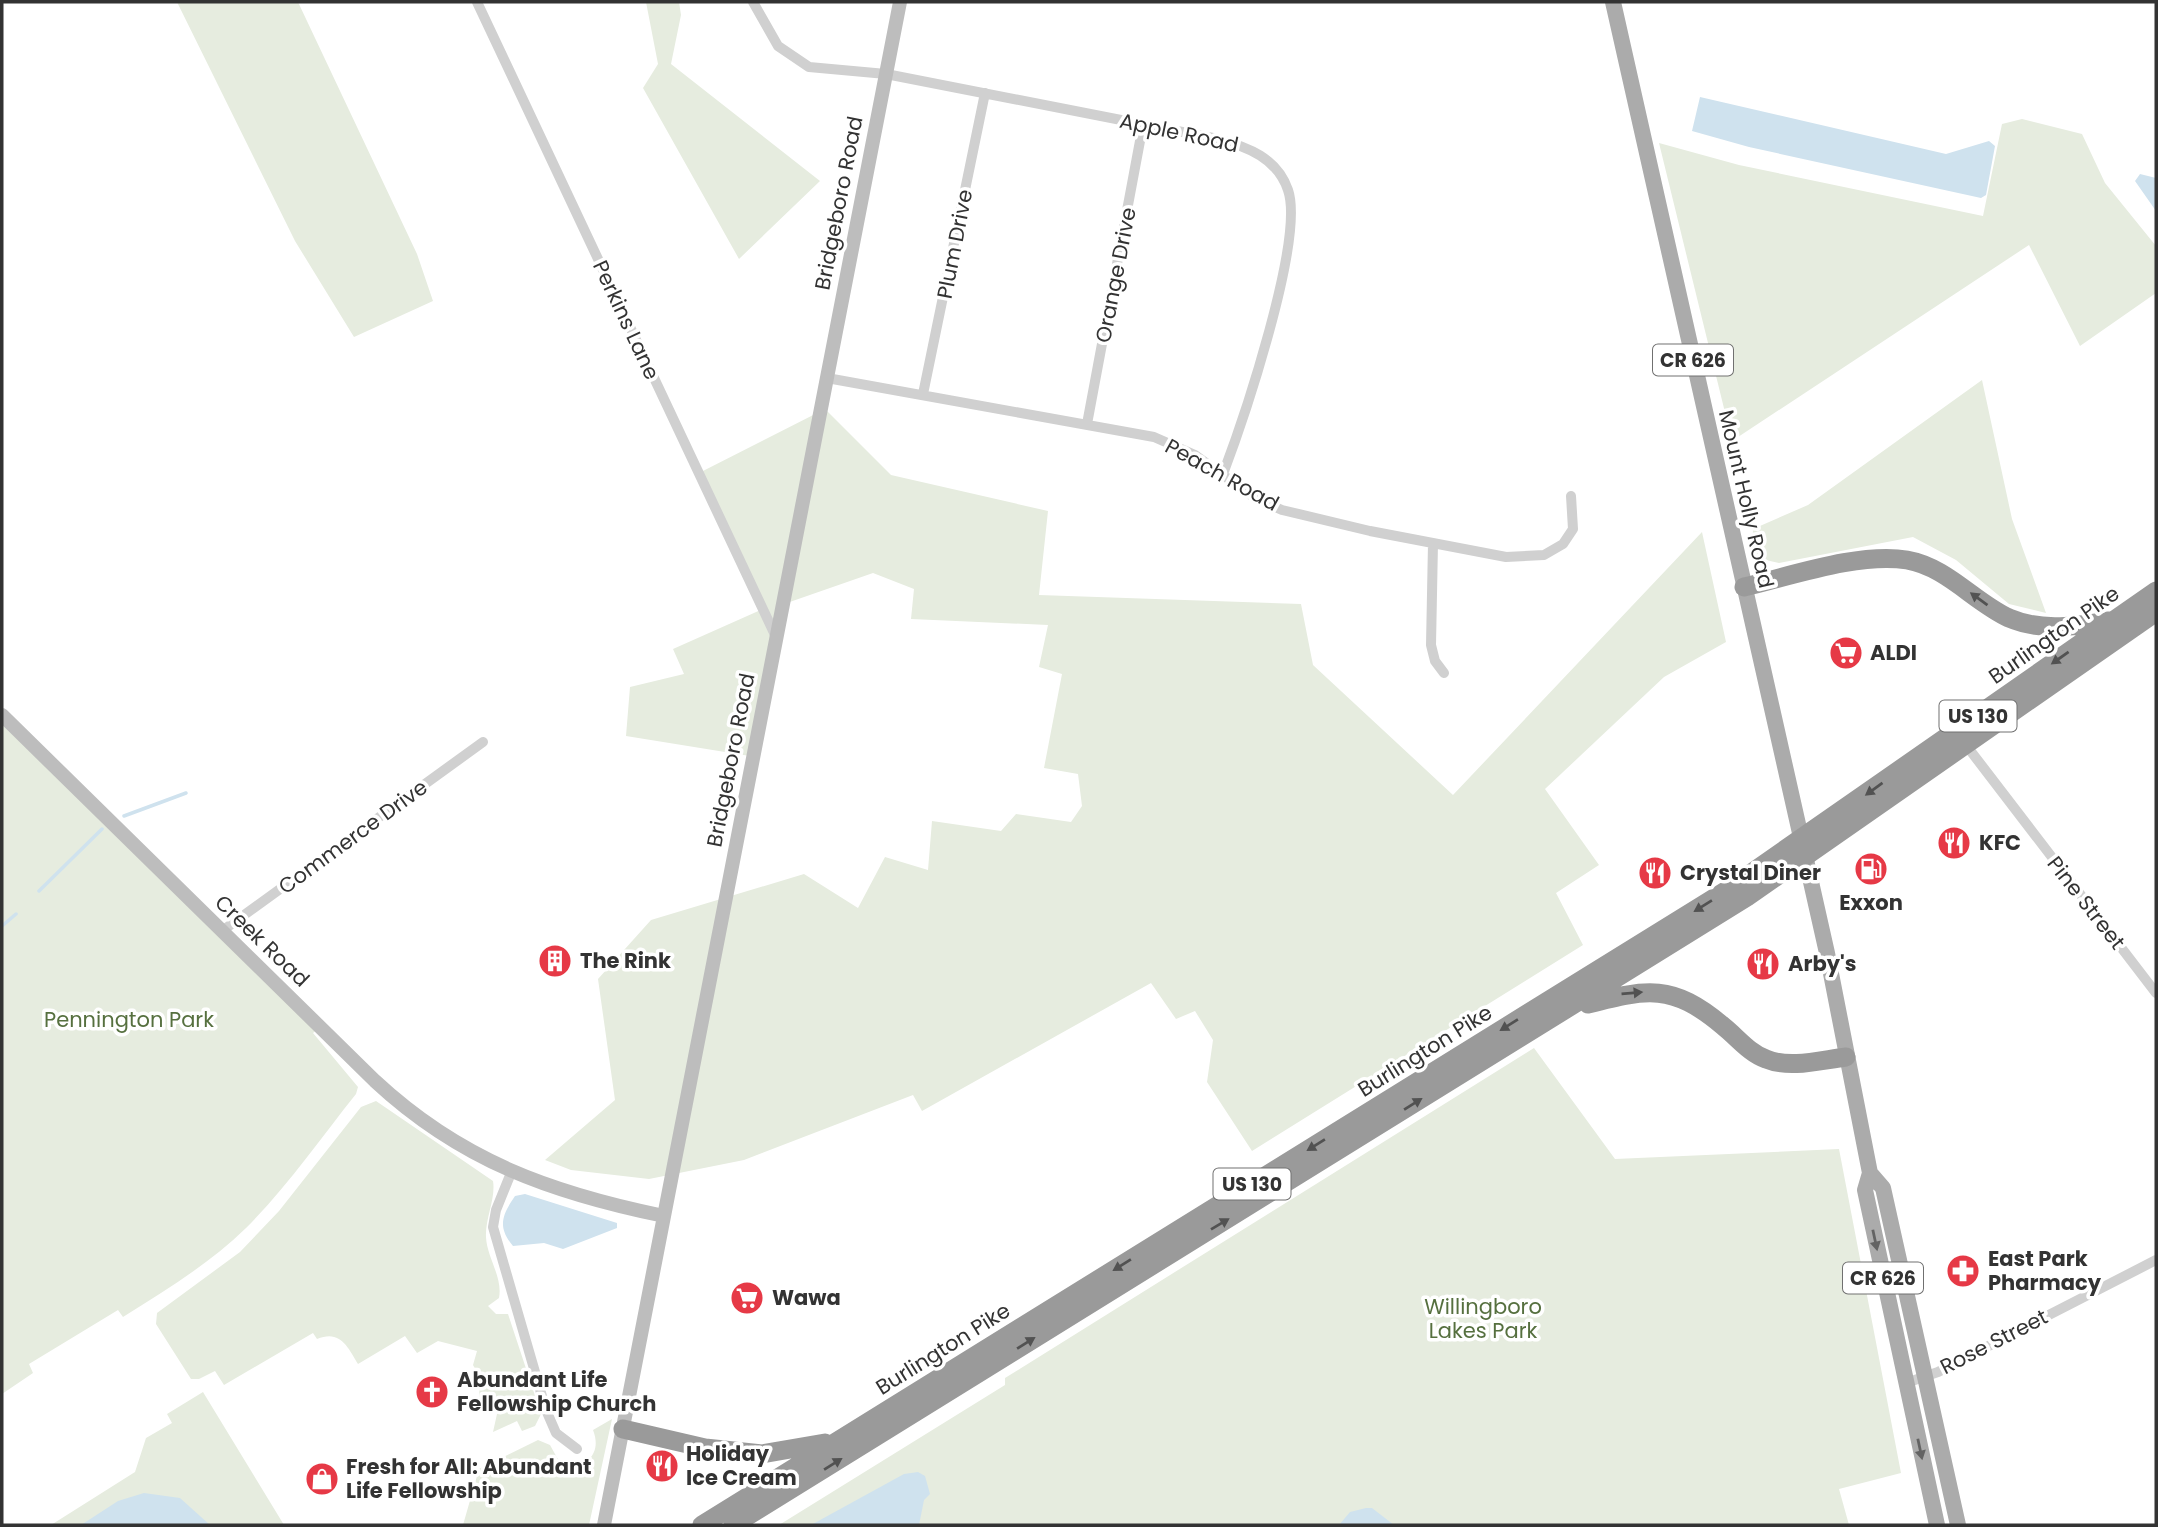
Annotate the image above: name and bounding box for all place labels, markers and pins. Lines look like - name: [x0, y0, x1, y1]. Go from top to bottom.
- supermarket icon: ALDI: [1827, 634, 1865, 672]
- place label: ALDI: [1870, 638, 1917, 667]
- restaurant icon: KFC: [1935, 824, 1973, 862]
- place label: KFC: [1979, 828, 2021, 857]
- fuel station icon: Exxon: [1852, 850, 1890, 888]
- restaurant icon: Crystal Diner: [1636, 854, 1674, 892]
- place label: Crystal Diner: [1680, 858, 1821, 887]
- place label: Exxon: [1839, 888, 1903, 917]
- building icon: The Rink: [536, 942, 574, 980]
- restaurant icon: Arby's: [1744, 945, 1782, 983]
- place label: The Rink: [580, 946, 671, 975]
- place label: Arby's: [1788, 949, 1856, 978]
- place label: East Park Pharmacy: [1988, 1244, 2102, 1297]
- pharmacy icon: East Park Pharmacy: [1944, 1252, 1982, 1290]
- supermarket icon: Wawa: [728, 1279, 766, 1317]
- place label: Wawa: [772, 1283, 841, 1312]
- place label: Abundant Life Fellowship Church: [457, 1365, 656, 1418]
- church icon: Abundant Life Fellowship Church: [413, 1373, 451, 1411]
- place label: Holiday Ice Cream: [686, 1439, 797, 1492]
- restaurant icon: Holiday Ice Cream: [643, 1447, 681, 1485]
- place label: Fresh for All: Abundant Life Fellowship: [346, 1452, 592, 1505]
- shop icon: Fresh for All: Abundant Life Fellowship: [303, 1460, 341, 1498]

